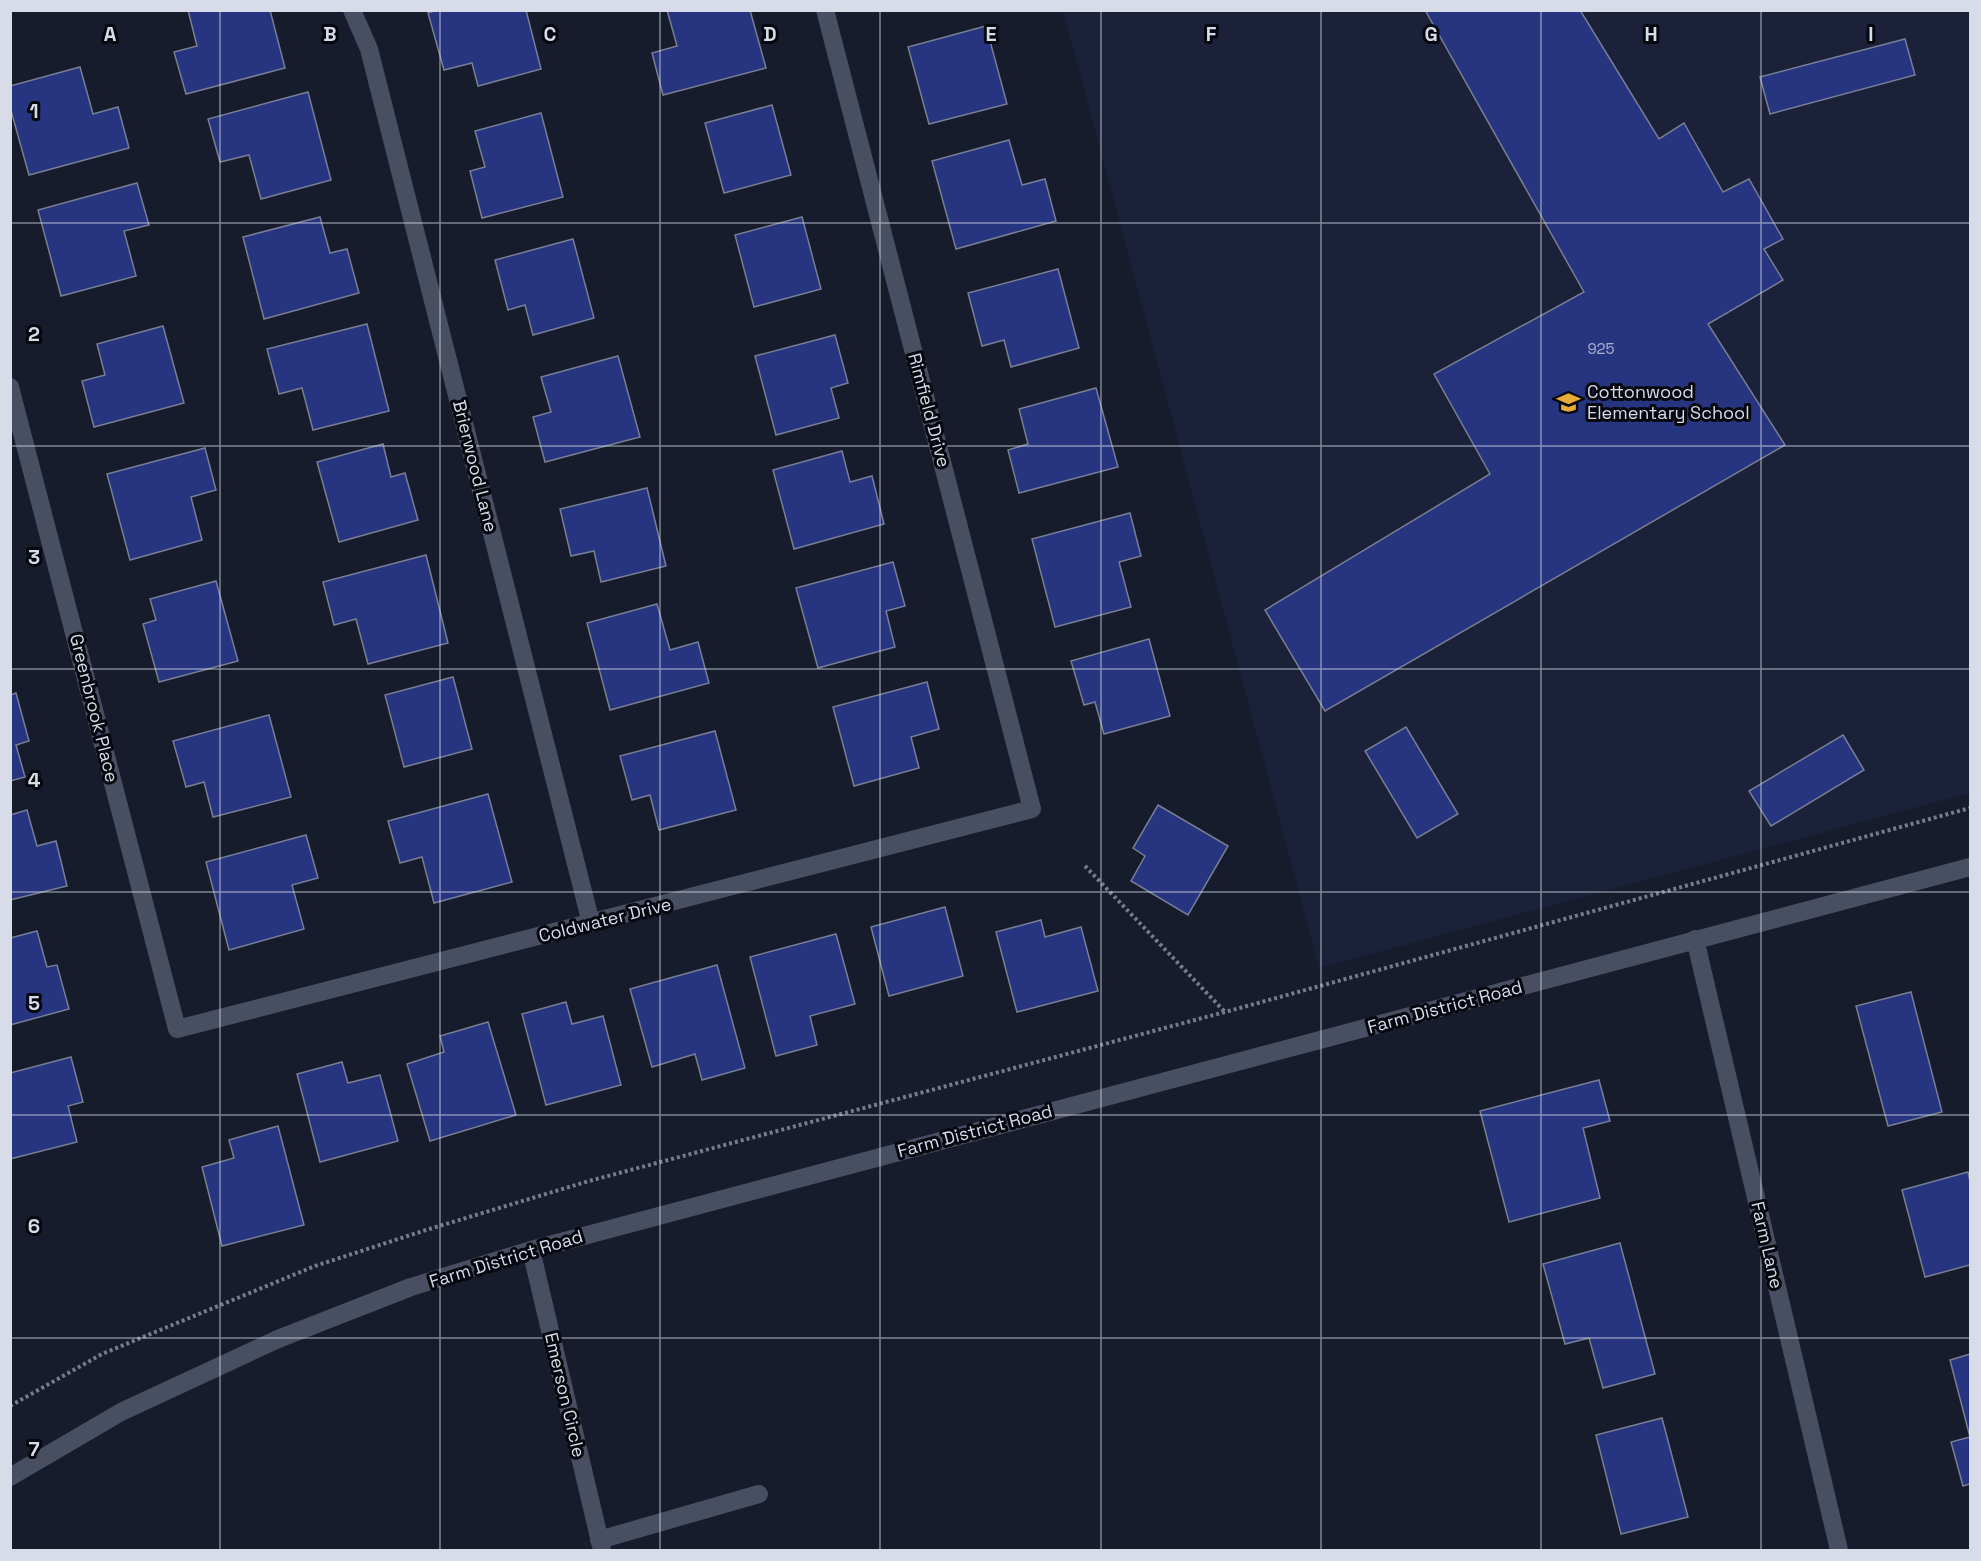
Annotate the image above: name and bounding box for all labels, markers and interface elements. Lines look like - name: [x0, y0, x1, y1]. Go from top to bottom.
- text: A: [104, 21, 117, 47]
- text: B: [323, 21, 337, 47]
- text: C: [544, 21, 557, 47]
- text: D: [763, 21, 777, 47]
- text: E: [985, 21, 997, 47]
- text: F: [1206, 21, 1217, 47]
- text: G: [1424, 21, 1438, 47]
- text: H: [1644, 21, 1658, 47]
- text: I: [1868, 21, 1874, 47]
- text: 1: [29, 98, 39, 124]
- text: 2: [28, 321, 40, 347]
- house number: 925: [1587, 339, 1615, 358]
- street label: Rimfield Drive: [903, 350, 956, 470]
- place label: Cottonwood Elementary School: [1587, 380, 1750, 424]
- school or university icon: Cottonwood Elementary School: [1556, 389, 1582, 415]
- street label: Brierwood Lane: [448, 398, 503, 534]
- text: 3: [28, 544, 40, 570]
- street label: Greenbrook Place: [65, 631, 124, 784]
- text: 4: [28, 767, 41, 793]
- street label: Coldwater Drive: [536, 892, 674, 947]
- street label: Farm District Road: [1365, 975, 1525, 1038]
- text: 5: [28, 990, 40, 1016]
- street label: Farm District Road: [895, 1099, 1055, 1162]
- street label: Farm Lane: [1746, 1199, 1789, 1291]
- text: 6: [28, 1213, 40, 1239]
- street label: Farm District Road: [426, 1224, 585, 1293]
- street label: Emerson Circle: [540, 1330, 591, 1460]
- text: 7: [28, 1436, 40, 1462]

